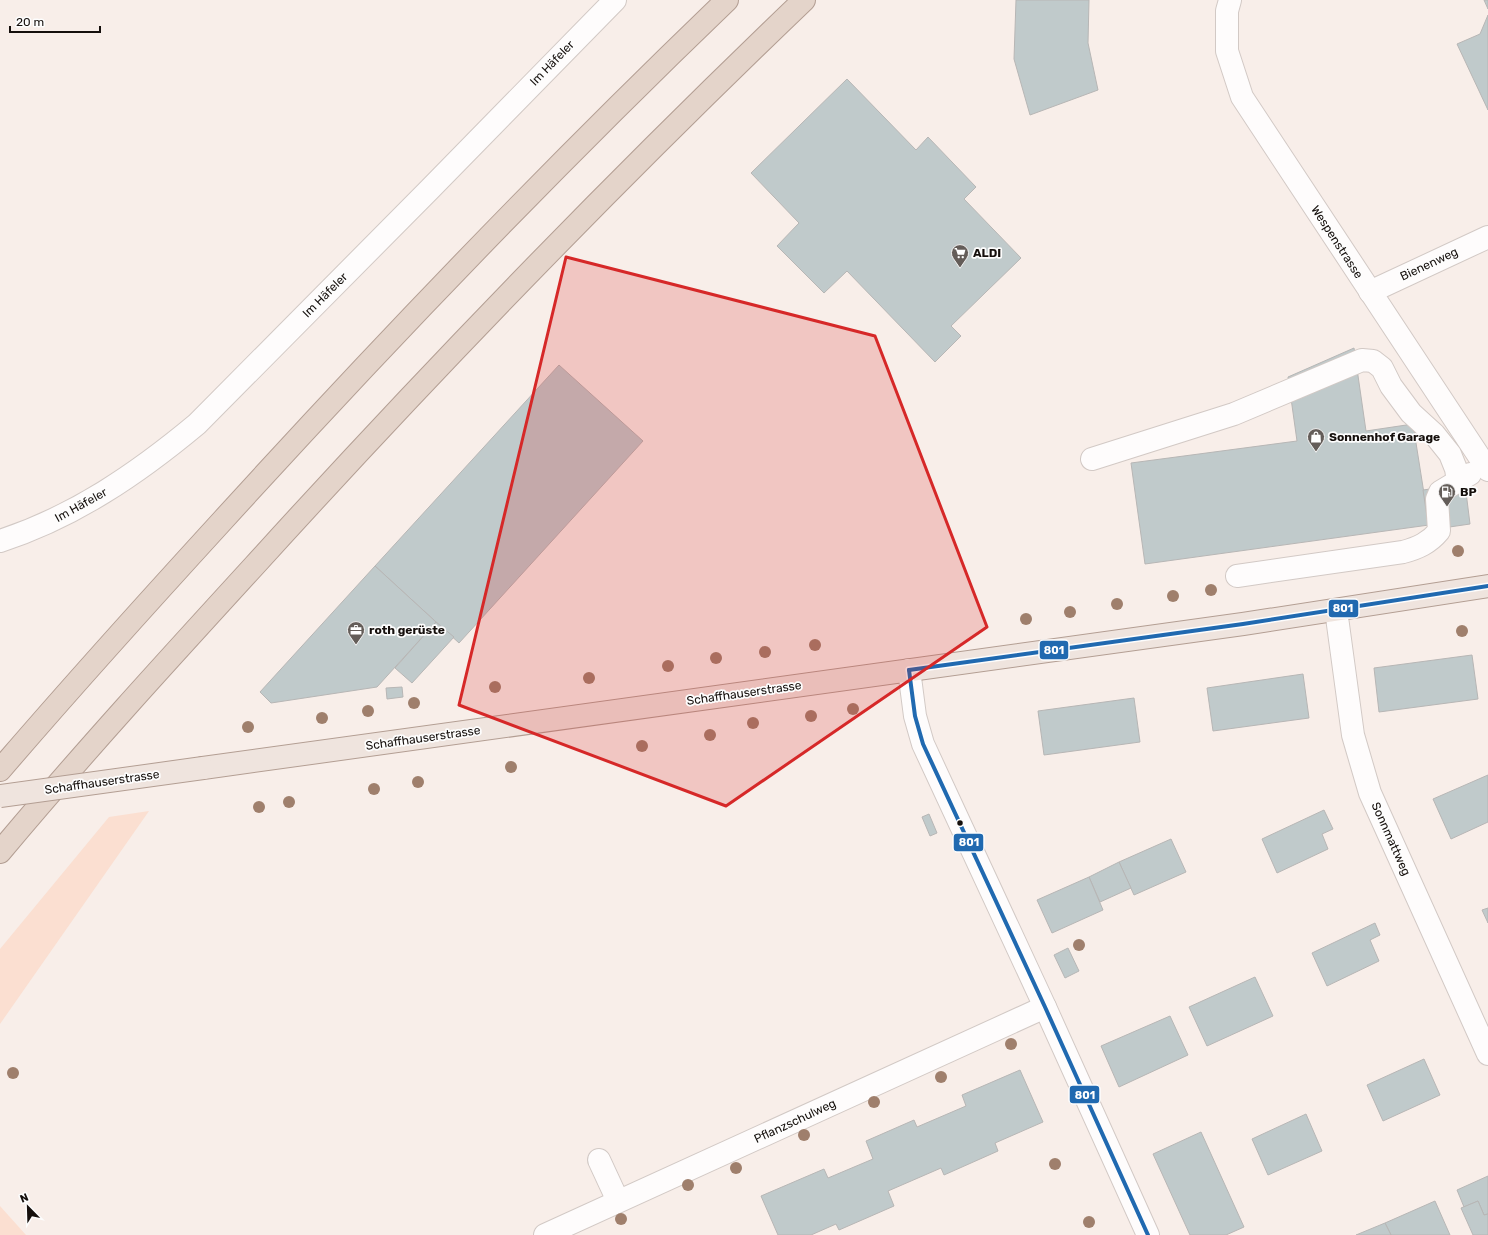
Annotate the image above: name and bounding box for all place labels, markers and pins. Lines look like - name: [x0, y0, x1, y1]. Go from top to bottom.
- supermarket icon: ALDI: [950, 243, 970, 268]
- place label: ALDI: [973, 246, 1001, 260]
- shop icon: Sonnenhof Garage: [1306, 427, 1326, 452]
- place label: Sonnenhof Garage: [1329, 430, 1440, 444]
- fuel station icon: BP: [1437, 482, 1457, 507]
- place label: BP: [1460, 485, 1477, 499]
- office icon: roth gerüste: [346, 620, 366, 645]
- place label: roth gerüste: [369, 623, 445, 637]
- unlabelled marker: [955, 818, 965, 828]

